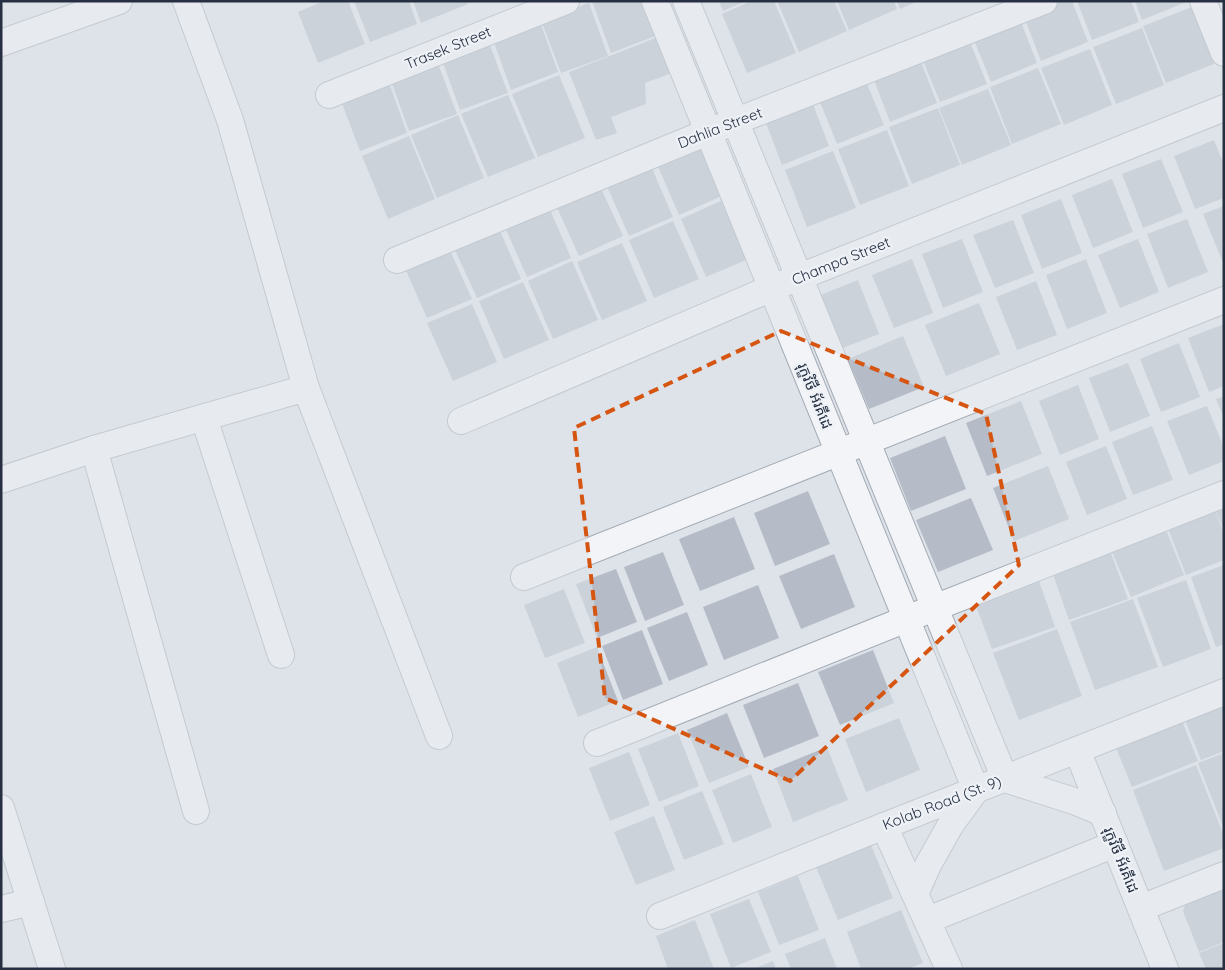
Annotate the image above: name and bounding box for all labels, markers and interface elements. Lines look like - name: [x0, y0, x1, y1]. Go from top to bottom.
- street label: Trasek Street: [402, 22, 494, 73]
- street label: Dahlia Street: [675, 103, 765, 152]
- street label: Champa Street: [789, 232, 893, 289]
- street label: រុក្ខវិថី អ័រគីដេ: [793, 360, 837, 432]
- street label: Kolab Road (St. 9): [880, 771, 1004, 834]
- street label: រុក្ខវិថី អ័រគីដេ: [1099, 824, 1143, 896]

